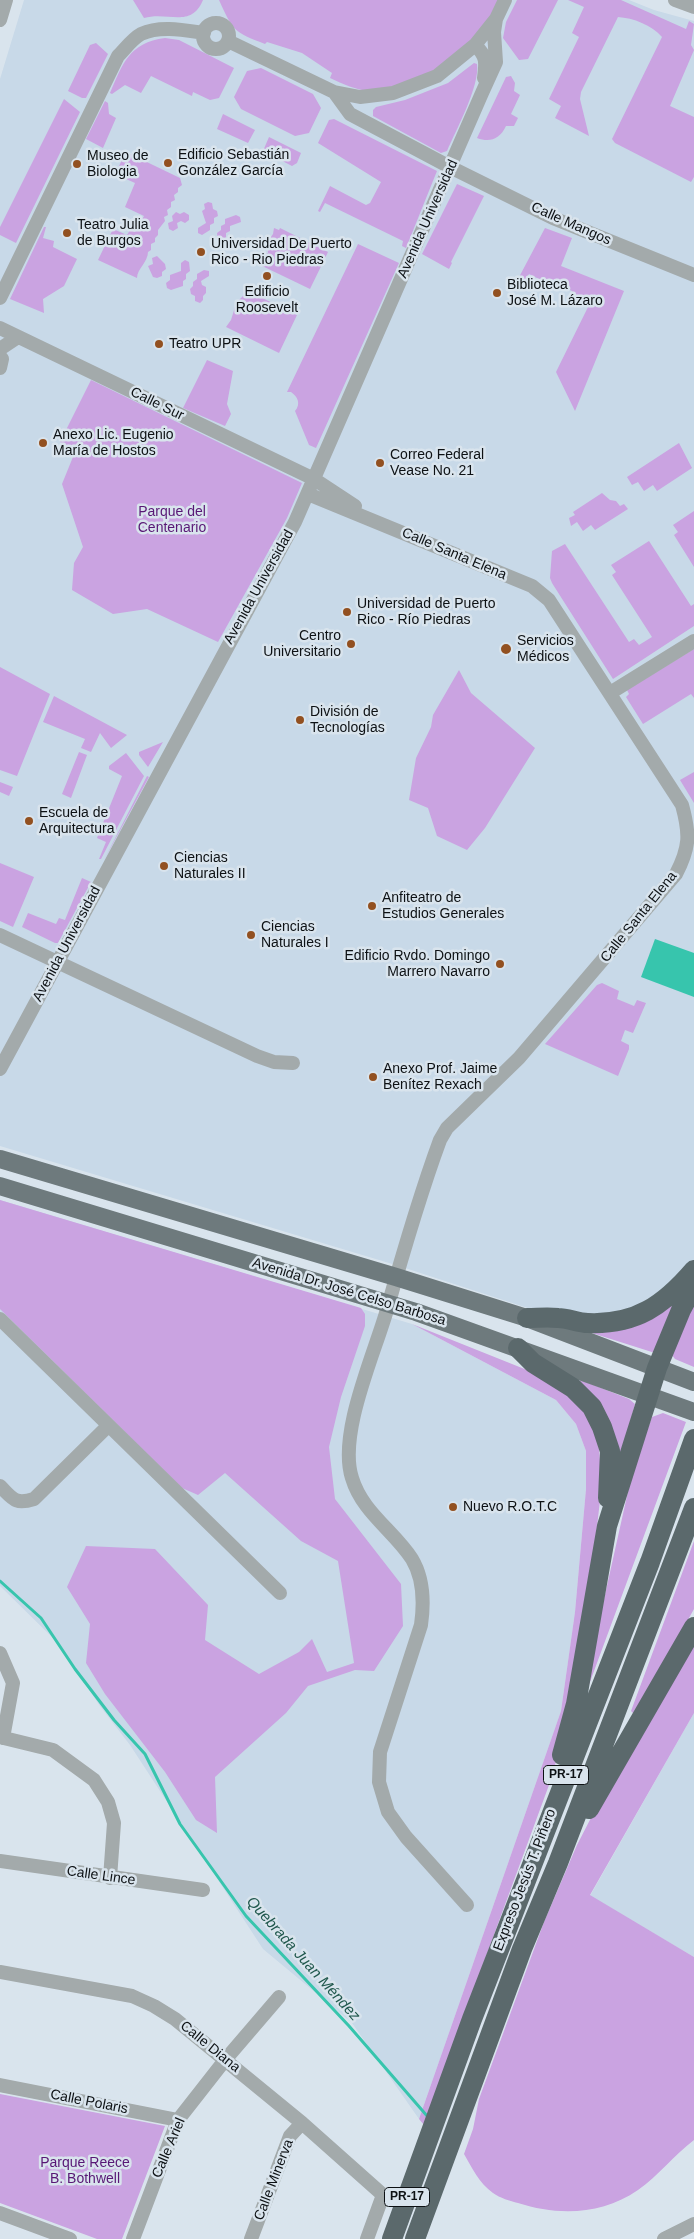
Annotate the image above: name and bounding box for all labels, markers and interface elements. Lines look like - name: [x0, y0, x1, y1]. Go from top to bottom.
- place label: Edificio Sebastián González García: [178, 147, 289, 180]
- place label: Museo de Biologia: [87, 148, 148, 180]
- marker: Edificio Sebastián González García: [162, 157, 174, 169]
- street label: Avenida Universidad: [394, 157, 462, 281]
- marker: Museo de Biologia: [71, 158, 83, 170]
- street label: Calle Mangos: [528, 199, 614, 249]
- place label: Teatro Julia de Burgos: [77, 217, 149, 250]
- marker: Teatro Julia de Burgos: [61, 227, 73, 239]
- place label: Universidad De Puerto Rico - Rio Piedras: [211, 236, 352, 268]
- marker: Universidad De Puerto Rico - Rio Piedras: [195, 246, 207, 258]
- marker: Edificio Roosevelt: [261, 270, 273, 282]
- place label: Biblioteca José M. Lázaro: [507, 277, 603, 310]
- place label: Edificio Roosevelt: [236, 284, 298, 316]
- marker: Biblioteca José M. Lázaro: [491, 287, 503, 299]
- place label: Teatro UPR: [169, 336, 241, 352]
- marker: Teatro UPR: [153, 338, 165, 350]
- street label: Calle Sur: [127, 384, 187, 424]
- place label: Anexo Lic. Eugenio María de Hostos: [53, 427, 174, 460]
- marker: Anexo Lic. Eugenio María de Hostos: [37, 437, 49, 449]
- place label: Correo Federal Vease No. 21: [390, 447, 484, 480]
- marker: Correo Federal Vease No. 21: [374, 457, 386, 469]
- park label: Parque del Centenario: [138, 504, 206, 536]
- street label: Calle Santa Elena: [399, 524, 509, 584]
- street label: Avenida Universidad: [221, 527, 297, 647]
- place label: Universidad de Puerto Rico - Río Piedras: [357, 596, 496, 628]
- marker: Universidad de Puerto Rico - Río Piedras: [341, 606, 353, 618]
- place label: Centro Universitario: [263, 628, 341, 660]
- place label: Servicios Médicos: [517, 633, 574, 666]
- marker: Centro Universitario: [345, 638, 357, 650]
- marker: Servicios Médicos: [499, 642, 513, 656]
- place label: División de Tecnologías: [310, 704, 385, 736]
- marker: División de Tecnologías: [294, 714, 306, 726]
- place label: Escuela de Arquitectura: [39, 805, 114, 838]
- marker: Escuela de Arquitectura: [23, 815, 35, 827]
- place label: Ciencias Naturales II: [174, 850, 246, 882]
- marker: Ciencias Naturales II: [158, 860, 170, 872]
- street label: Calle Santa Elena: [597, 868, 681, 966]
- street label: Avenida Universidad: [30, 883, 104, 1005]
- place label: Anfiteatro de Estudios Generales: [382, 890, 504, 922]
- marker: Anfiteatro de Estudios Generales: [366, 900, 378, 912]
- place label: Ciencias Naturales I: [261, 919, 329, 952]
- marker: Ciencias Naturales I: [245, 929, 257, 941]
- place label: Edificio Rvdo. Domingo Marrero Navarro: [344, 948, 490, 980]
- marker: Edificio Rvdo. Domingo Marrero Navarro: [494, 958, 506, 970]
- place label: Anexo Prof. Jaime Benítez Rexach: [383, 1061, 497, 1094]
- marker: Anexo Prof. Jaime Benítez Rexach: [367, 1071, 379, 1083]
- street label: Avenida Dr. José Celso Barbosa: [250, 1255, 448, 1329]
- place label: Nuevo R.O.T.C: [463, 1499, 557, 1515]
- marker: Nuevo R.O.T.C: [447, 1501, 459, 1513]
- road number: PR-17: [544, 1766, 588, 1784]
- street label: Expreso Jesús T. Piñero: [490, 1807, 560, 1953]
- street label: Calle Lince: [66, 1863, 136, 1889]
- water label: Quebrada Juan Méndez: [242, 1893, 364, 2025]
- street label: Calle Diana: [177, 2018, 243, 2076]
- street label: Calle Polaris: [49, 2086, 129, 2118]
- street label: Calle Ariel: [149, 2115, 189, 2181]
- street label: Calle Minerva: [251, 2137, 297, 2223]
- park label: Parque Reece B. Bothwell: [40, 2155, 130, 2188]
- road number: PR-17: [384, 2188, 430, 2206]

